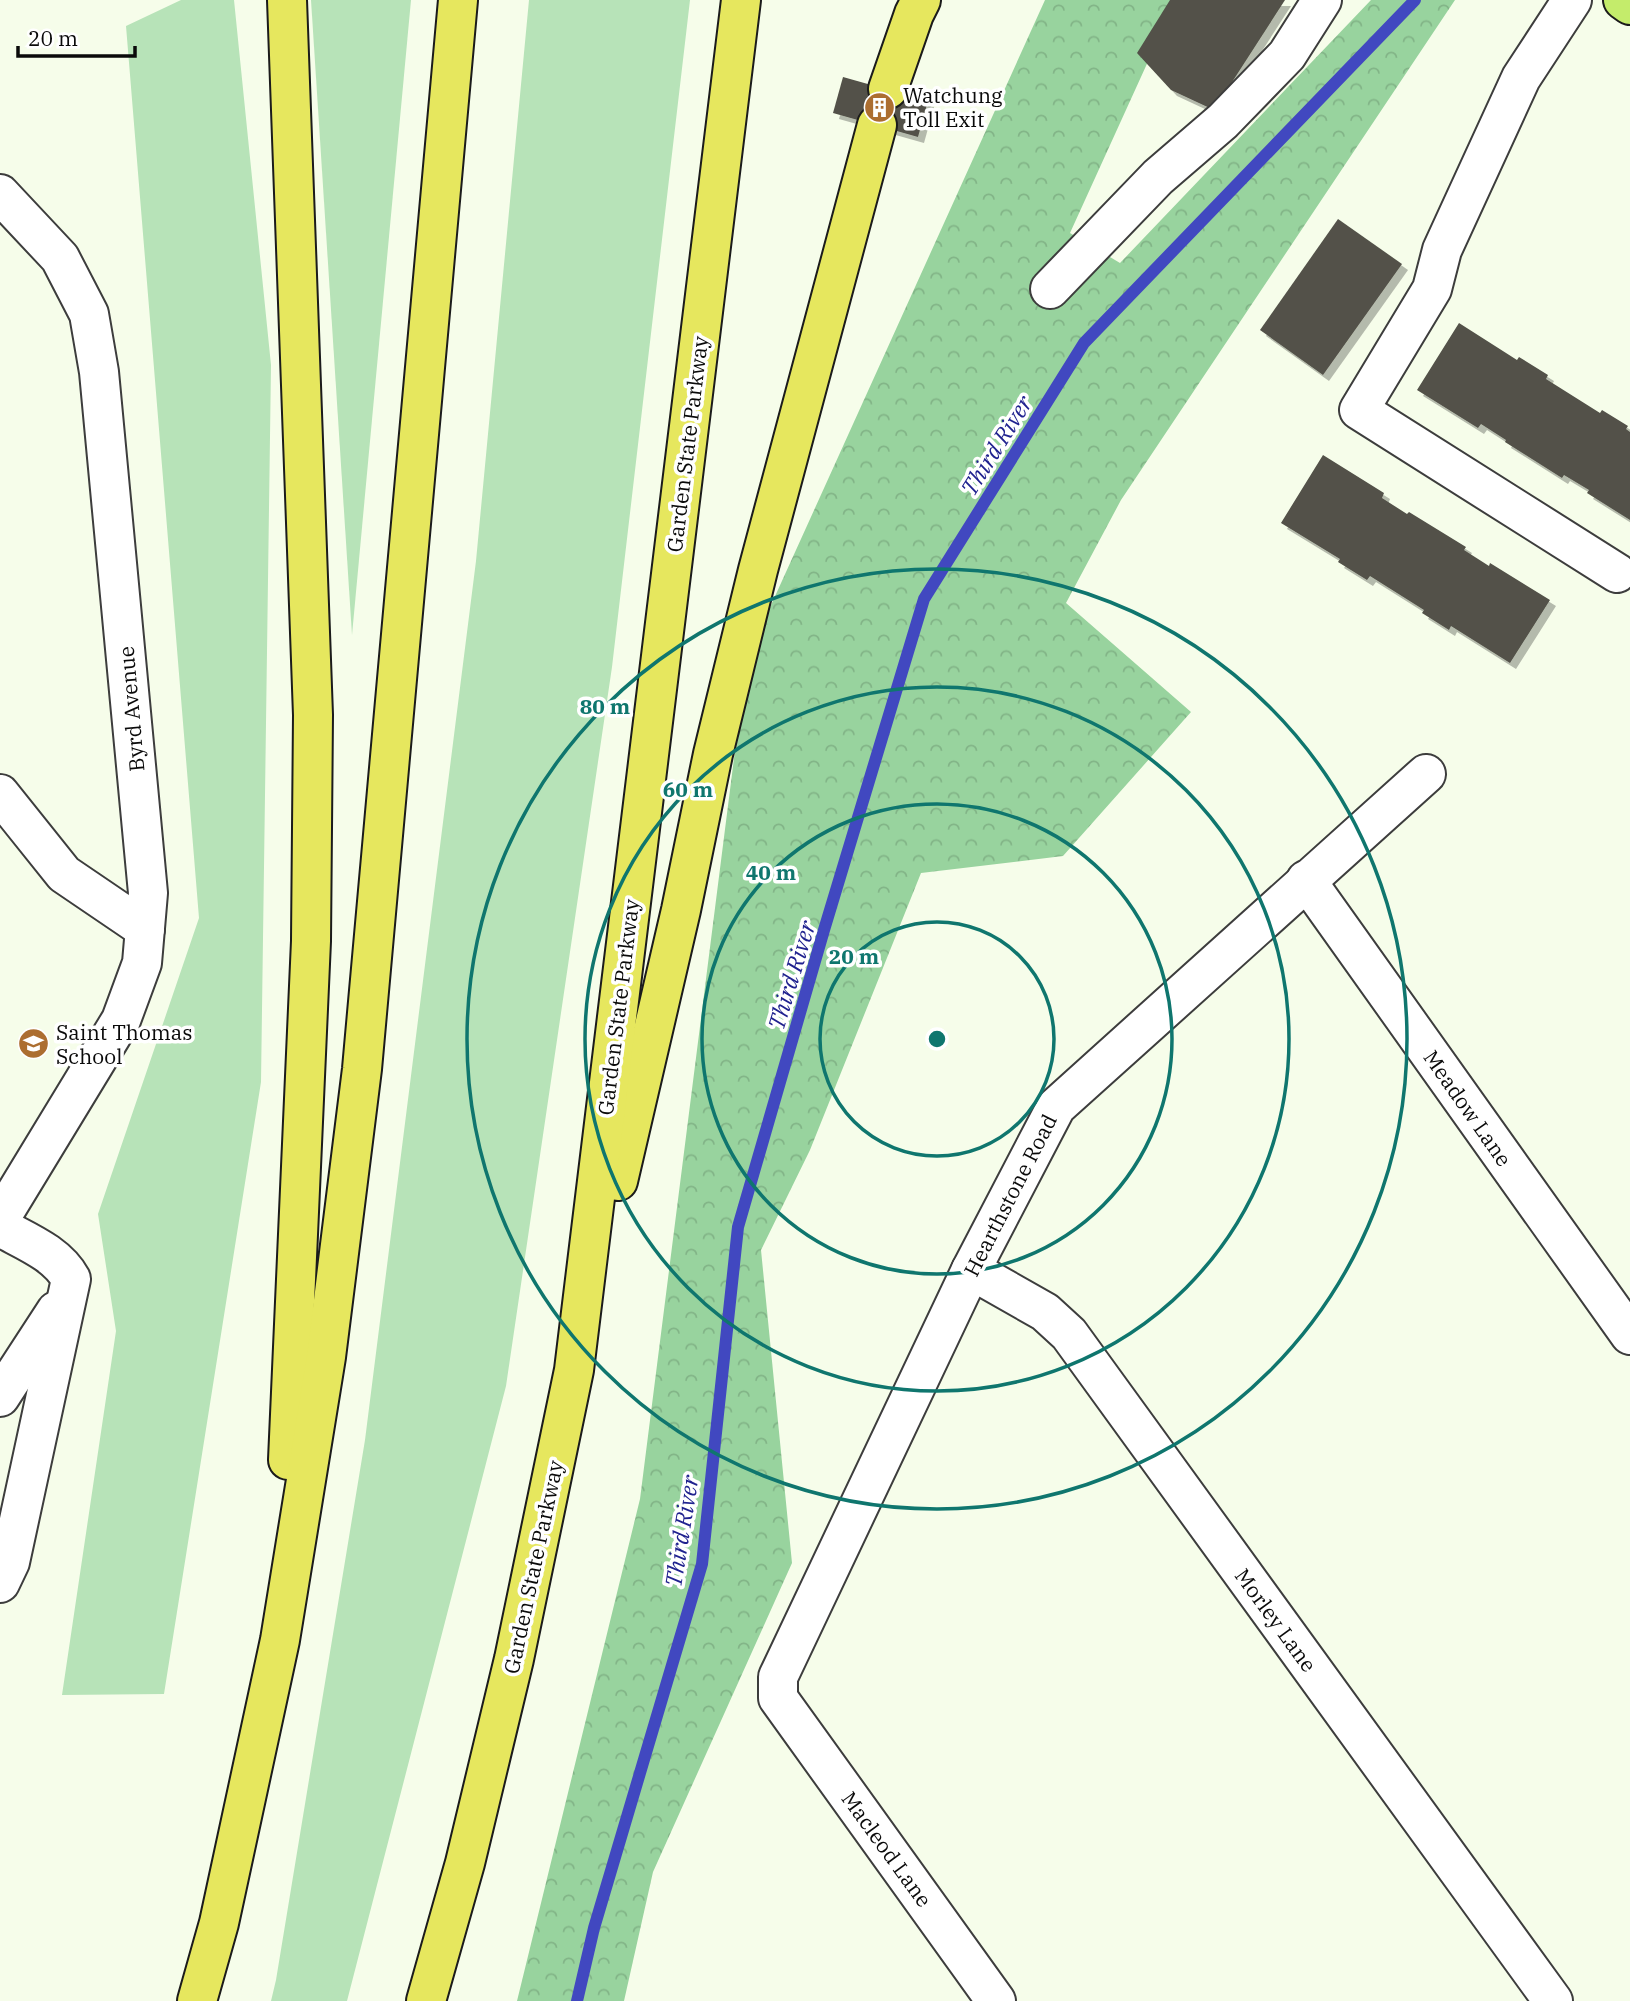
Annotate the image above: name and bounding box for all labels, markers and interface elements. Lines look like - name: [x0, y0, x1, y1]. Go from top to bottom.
- scale bar: [18, 14, 135, 58]
- text: 20 m: [28, 24, 78, 52]
- place label: Watchung Toll Exit: [903, 81, 1003, 133]
- building icon: Watchung Toll Exit: [863, 90, 897, 124]
- street label: Garden State Parkway: [660, 334, 714, 554]
- water label: Third River: [954, 389, 1039, 501]
- street label: Byrd Avenue: [112, 645, 150, 773]
- text: 80 m: [580, 692, 630, 720]
- text: 60 m: [663, 775, 713, 803]
- text: 40 m: [746, 858, 796, 886]
- street label: Garden State Parkway: [591, 897, 645, 1117]
- water label: Third River: [760, 916, 822, 1033]
- text: 20 m: [829, 942, 879, 970]
- place label: Saint Thomas School: [56, 1018, 193, 1070]
- school or university icon: Saint Thomas School: [16, 1027, 50, 1061]
- centre of rings: [925, 1027, 949, 1051]
- street label: Meadow Lane: [1418, 1044, 1518, 1172]
- street label: Hearthstone Road: [957, 1109, 1063, 1281]
- street label: Garden State Parkway: [497, 1457, 569, 1676]
- water label: Third River: [657, 1472, 705, 1589]
- street label: Morley Lane: [1229, 1563, 1323, 1677]
- street label: Macleod Lane: [836, 1786, 938, 1912]

